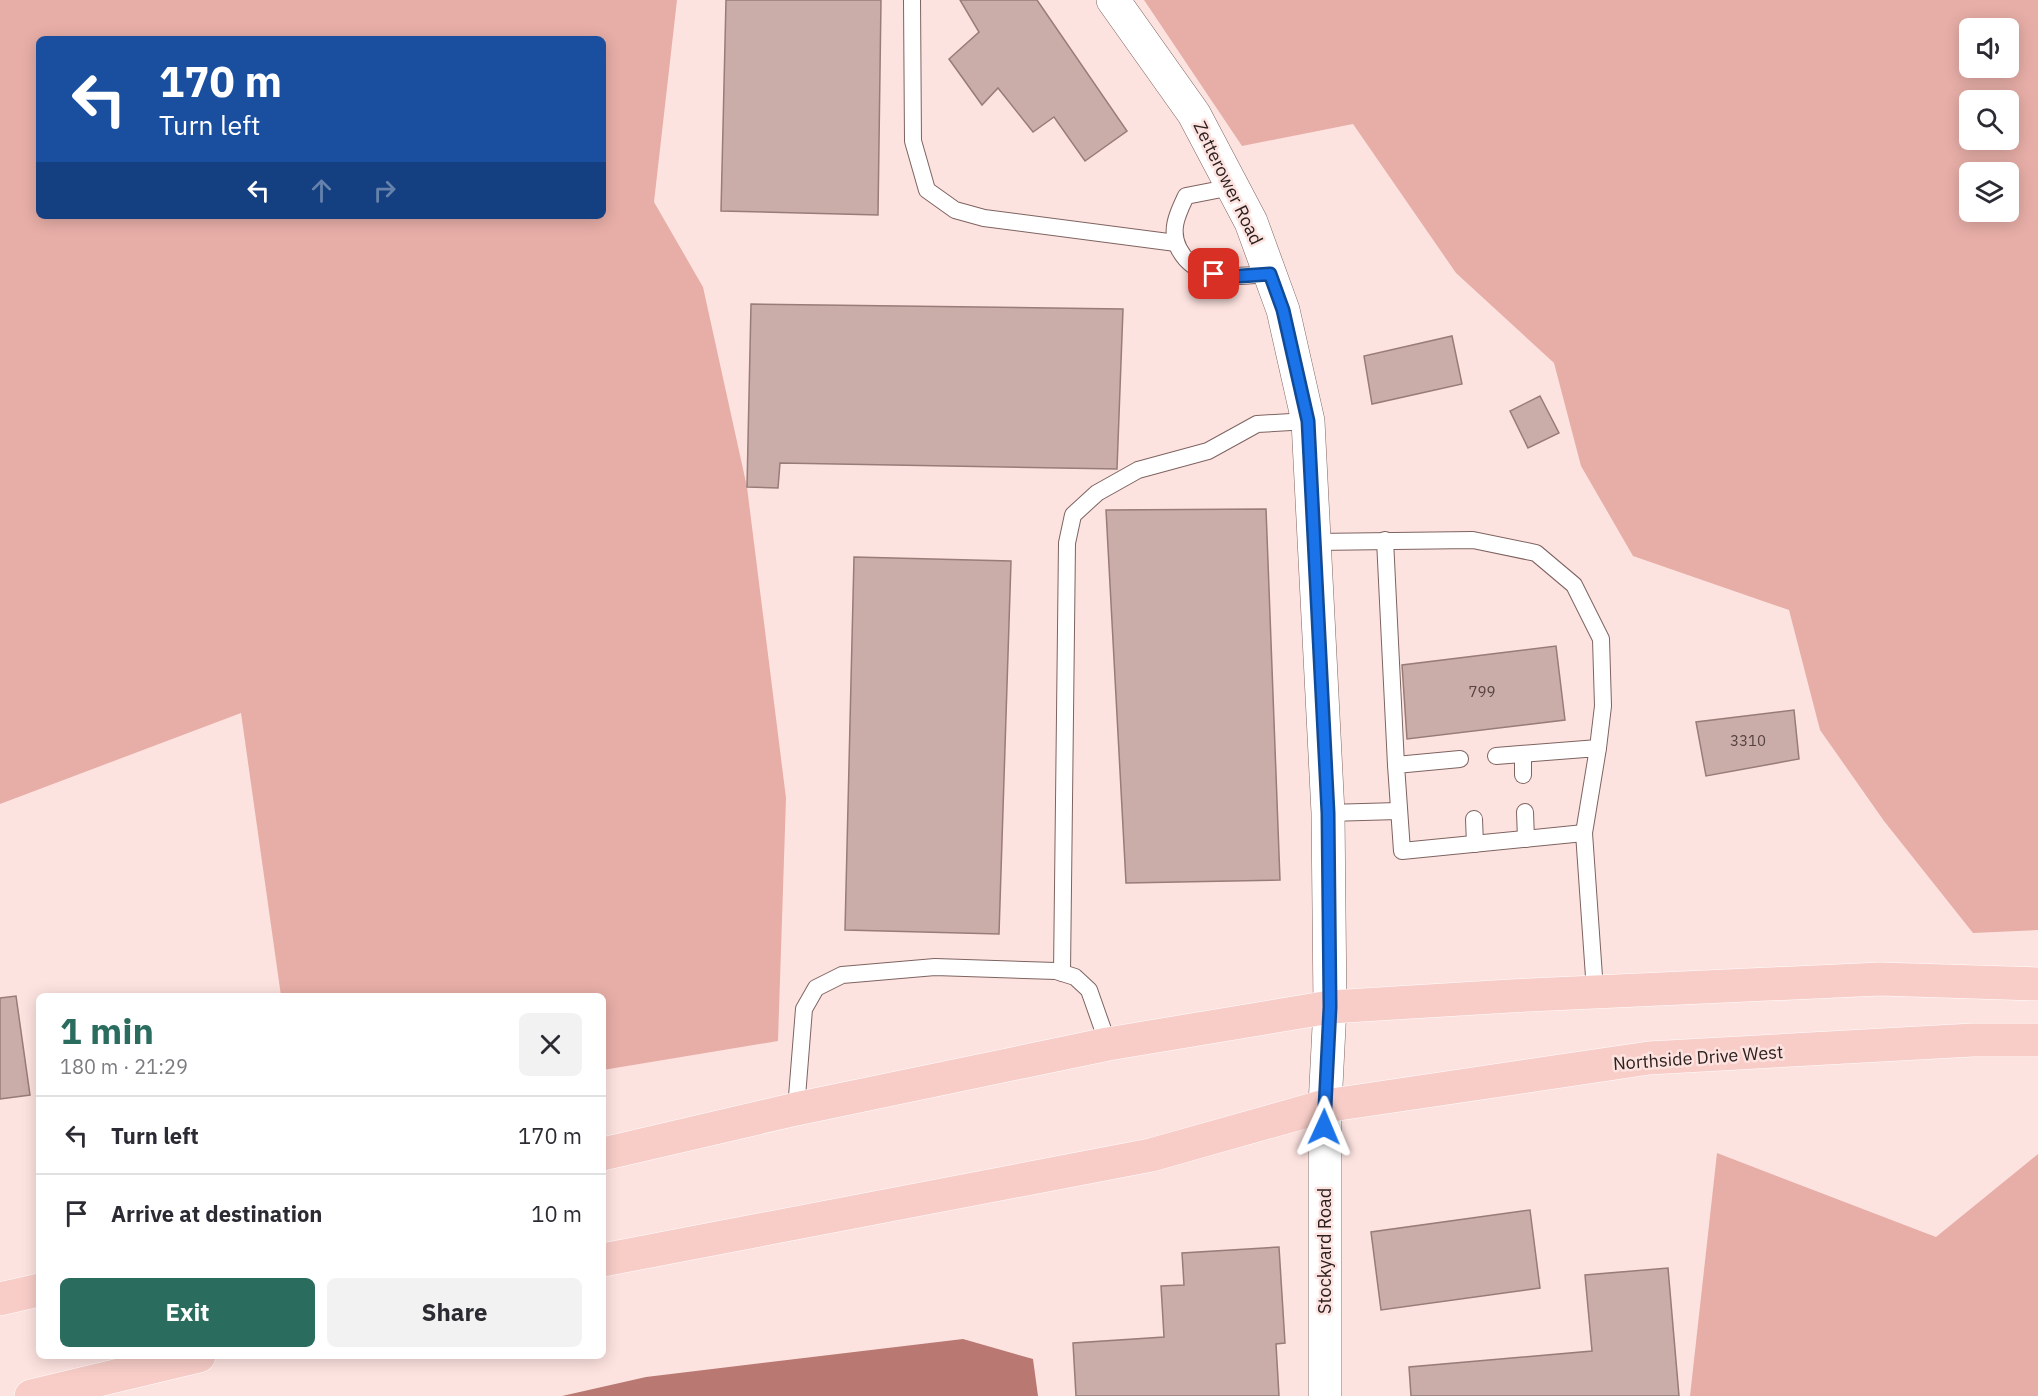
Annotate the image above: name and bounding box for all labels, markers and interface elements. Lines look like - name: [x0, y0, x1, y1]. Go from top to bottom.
- map controls: [1959, 18, 2019, 222]
- button: sound: [1959, 18, 2019, 78]
- text: 170 m: [159, 54, 282, 109]
- icon: left: [60, 60, 138, 138]
- button: search: [1959, 90, 2019, 150]
- text: Turn left: [159, 107, 260, 142]
- street label: Zetterower Road: [1189, 117, 1268, 248]
- button: layers: [1959, 162, 2019, 222]
- icon: left: [242, 174, 275, 207]
- icon: ahead: [305, 174, 338, 207]
- icon: right: [368, 174, 401, 207]
- pin: [1188, 248, 1239, 299]
- icon: arrive: [1197, 257, 1230, 290]
- house number: 799: [1468, 682, 1496, 701]
- house number: 3310: [1730, 731, 1766, 750]
- text: 1 min: [60, 1007, 154, 1054]
- button: close: [519, 1013, 582, 1076]
- street label: Northside Drive West: [1612, 1040, 1784, 1075]
- text: 180 m · 21:29: [60, 1053, 188, 1080]
- position arrow: [1292, 1095, 1356, 1159]
- icon: left: [60, 1119, 93, 1152]
- text: Turn left: [111, 1121, 199, 1150]
- text: 170 m: [518, 1121, 582, 1150]
- street label: Stockyard Road: [1313, 1188, 1336, 1314]
- icon: arrive: [60, 1197, 93, 1230]
- text: Arrive at destination: [111, 1199, 322, 1228]
- text: 10 m: [531, 1199, 582, 1228]
- button: Exit: [60, 1278, 315, 1347]
- button: Share: [327, 1278, 582, 1347]

